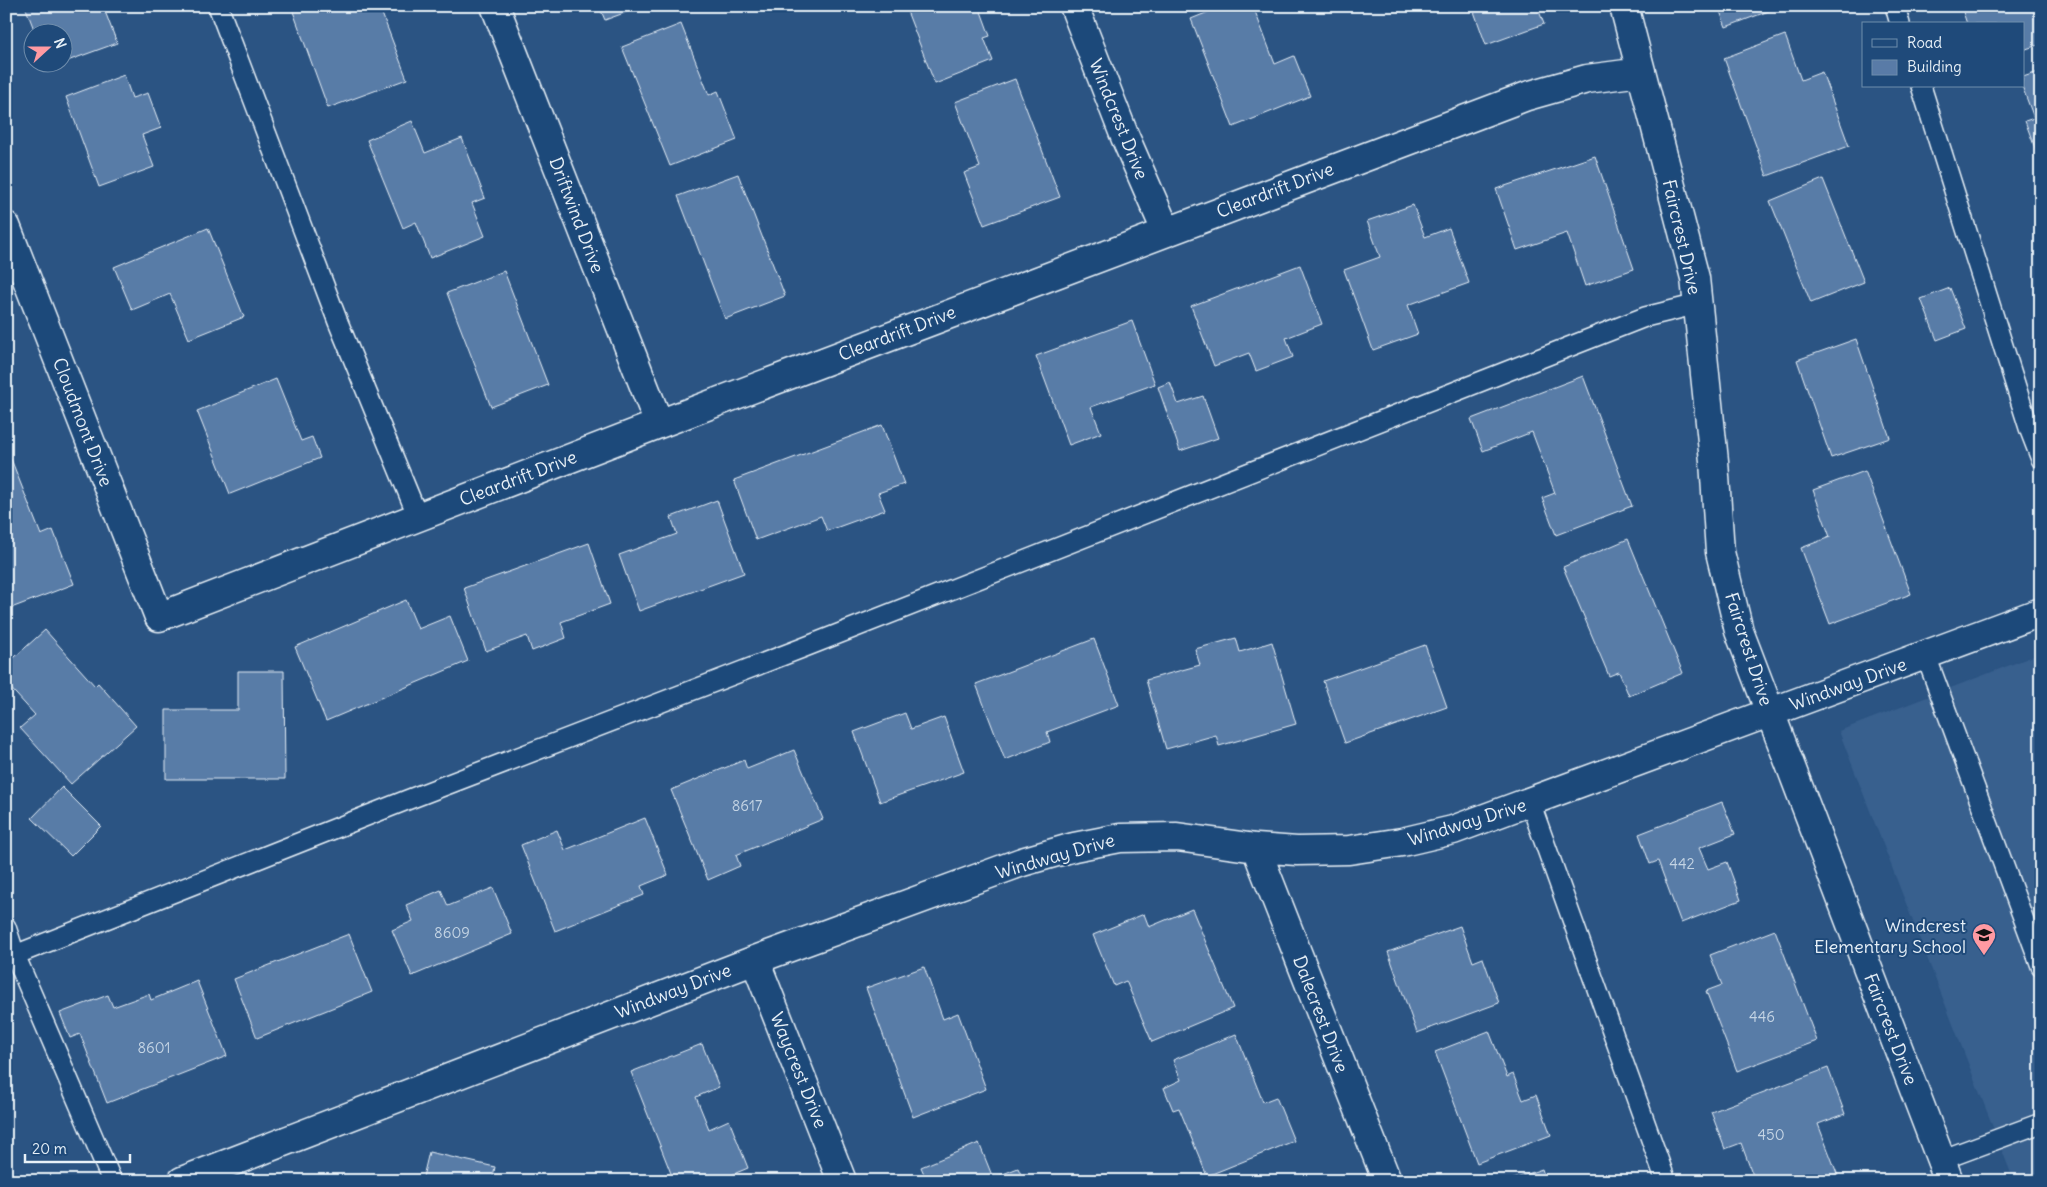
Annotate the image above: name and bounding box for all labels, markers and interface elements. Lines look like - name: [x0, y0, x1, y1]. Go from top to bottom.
- north arrow: [22, 22, 72, 72]
- legend: [1862, 22, 2024, 88]
- text: Road: [1907, 33, 1942, 52]
- text: N: [50, 36, 70, 51]
- street label: Windcrest Drive: [1084, 55, 1154, 183]
- text: Building: [1907, 57, 1962, 76]
- street label: Driftwind Drive: [544, 154, 610, 276]
- street label: Cleardrift Drive: [1213, 157, 1337, 223]
- street label: Faircrest Drive: [1658, 177, 1706, 297]
- street label: Cleardrift Drive: [835, 300, 959, 366]
- street label: Cloudmont Drive: [48, 354, 118, 490]
- street label: Cleardrift Drive: [456, 445, 580, 511]
- street label: Faircrest Drive: [1720, 590, 1778, 708]
- street label: Windway Drive: [1786, 652, 1910, 716]
- street label: Windway Drive: [1405, 793, 1529, 851]
- house number: 8617: [732, 796, 762, 815]
- street label: Windway Drive: [993, 828, 1117, 884]
- house number: 442: [1669, 854, 1695, 873]
- place label: Windcrest Elementary School: [1814, 914, 1966, 958]
- school or university icon: Windcrest Elementary School: [1971, 922, 1997, 956]
- house number: 8609: [434, 923, 470, 942]
- street label: Dalecrest Drive: [1288, 952, 1354, 1076]
- street label: Windway Drive: [612, 958, 734, 1024]
- street label: Faircrest Drive: [1859, 970, 1923, 1088]
- house number: 446: [1749, 1007, 1775, 1026]
- street label: Waycrest Drive: [765, 1009, 833, 1131]
- house number: 8601: [137, 1038, 171, 1057]
- house number: 450: [1757, 1125, 1785, 1144]
- scale bar: [25, 1132, 130, 1164]
- text: 20 m: [32, 1139, 67, 1158]

